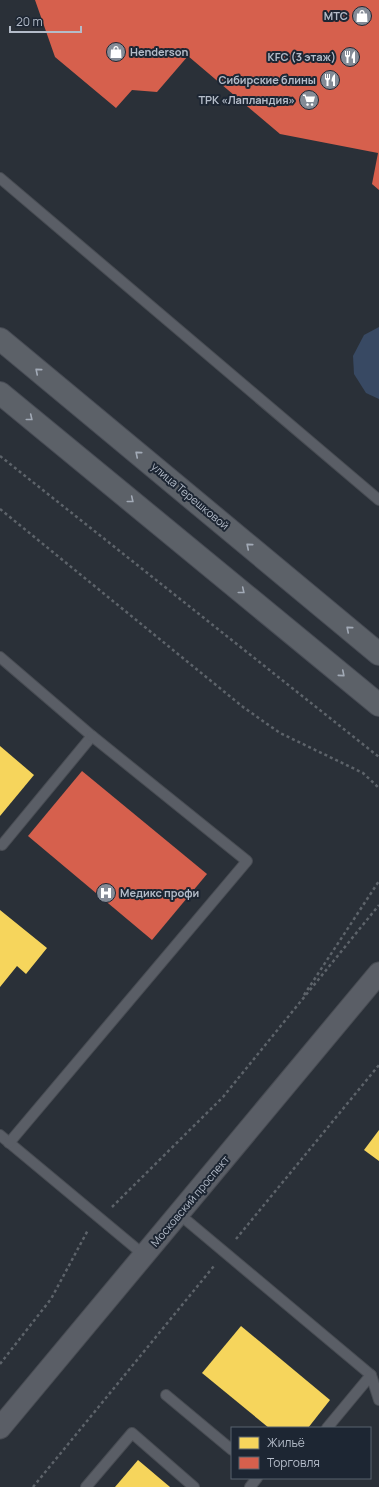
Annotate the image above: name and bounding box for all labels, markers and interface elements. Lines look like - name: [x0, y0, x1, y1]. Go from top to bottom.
- shop icon: МТС: [351, 5, 373, 27]
- scale bar: [10, 8, 81, 34]
- place label: МТС: [324, 8, 348, 23]
- text: 20 m: [16, 13, 43, 30]
- shop icon: Henderson: [105, 41, 127, 63]
- place label: Henderson: [130, 44, 189, 59]
- restaurant icon: KFC (3 этаж): [339, 46, 361, 68]
- place label: KFC (3 этаж): [268, 49, 336, 64]
- restaurant icon: Сибирские блины: [319, 69, 341, 91]
- place label: Сибирские блины: [218, 72, 316, 87]
- supermarket icon: ТРК «Лапландия»: [298, 89, 320, 111]
- place label: ТРК «Лапландия»: [198, 92, 295, 107]
- one-way arrow: [36, 368, 43, 375]
- one-way arrow: [25, 413, 33, 420]
- one-way arrow: [136, 451, 143, 458]
- street label: улица Терешковой: [148, 459, 232, 533]
- one-way arrow: [126, 495, 133, 502]
- one-way arrow: [246, 544, 254, 551]
- one-way arrow: [238, 587, 245, 594]
- one-way arrow: [346, 627, 354, 634]
- one-way arrow: [338, 670, 345, 677]
- hospital icon: Медикс профи: [95, 882, 117, 904]
- place label: Медикс профи: [120, 885, 199, 900]
- street label: Московский проспект: [147, 1152, 233, 1250]
- legend: [231, 1427, 371, 1479]
- text: Жильё: [267, 1434, 305, 1451]
- text: Торговля: [267, 1454, 320, 1471]

